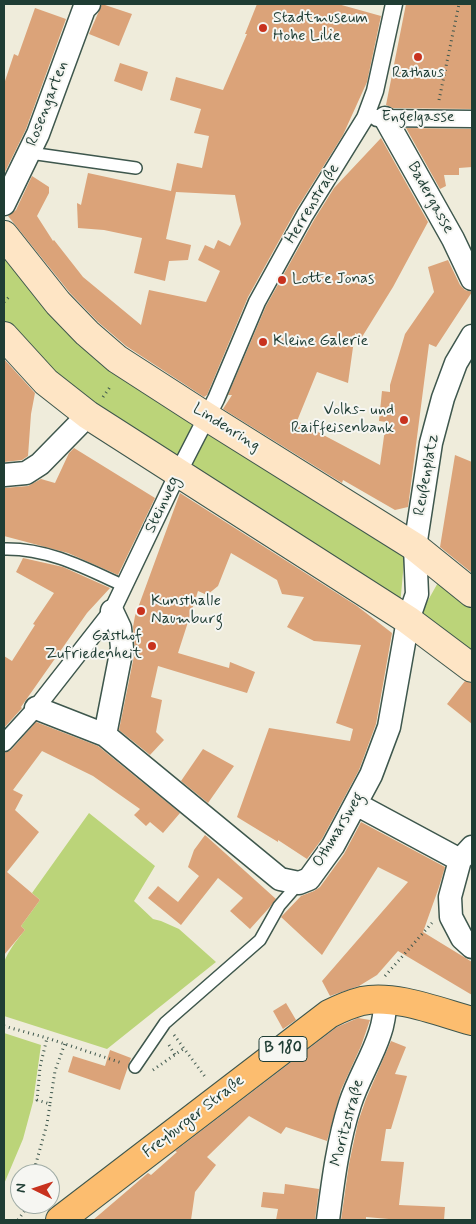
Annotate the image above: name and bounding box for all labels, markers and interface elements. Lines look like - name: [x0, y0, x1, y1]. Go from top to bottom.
- place label: Stadtmuseum Hohe Lilie: [273, 9, 368, 47]
- marker: Stadtmuseum Hohe Lilie: [257, 22, 269, 34]
- marker: Rathaus: [412, 51, 424, 63]
- street label: Rosengarten: [23, 59, 73, 149]
- place label: Rathaus: [392, 64, 444, 84]
- street label: Engelgasse: [381, 108, 455, 128]
- street label: Badergasse: [402, 159, 458, 237]
- street label: Herrenstraße: [282, 160, 344, 248]
- place label: Lotte Jonas: [292, 270, 374, 290]
- marker: Lotte Jonas: [276, 274, 288, 286]
- place label: Kleine Galerie: [273, 332, 368, 352]
- marker: Kleine Galerie: [257, 336, 269, 348]
- street label: Lindenring: [189, 400, 263, 456]
- place label: Volks- und Raiffeisenbank: [291, 401, 394, 439]
- marker: Volks- und Raiffeisenbank: [398, 414, 410, 426]
- street label: Reußenplatz: [410, 433, 444, 517]
- street label: Steinweg: [142, 474, 184, 536]
- place label: Kunsthalle Naumburg: [151, 592, 223, 630]
- marker: Kunsthalle Naumburg: [135, 605, 147, 617]
- place label: Gasthof Zufriedenheit: [45, 627, 142, 665]
- marker: Gasthof Zufriedenheit: [146, 640, 158, 652]
- street label: Othmarsweg: [309, 789, 369, 871]
- road number: B 180: [259, 1036, 307, 1062]
- street label: Freyburger Straße: [139, 1071, 249, 1163]
- street label: Moritzstraße: [327, 1077, 369, 1169]
- north arrow: [10, 1164, 60, 1214]
- text: N: [12, 1183, 30, 1193]

